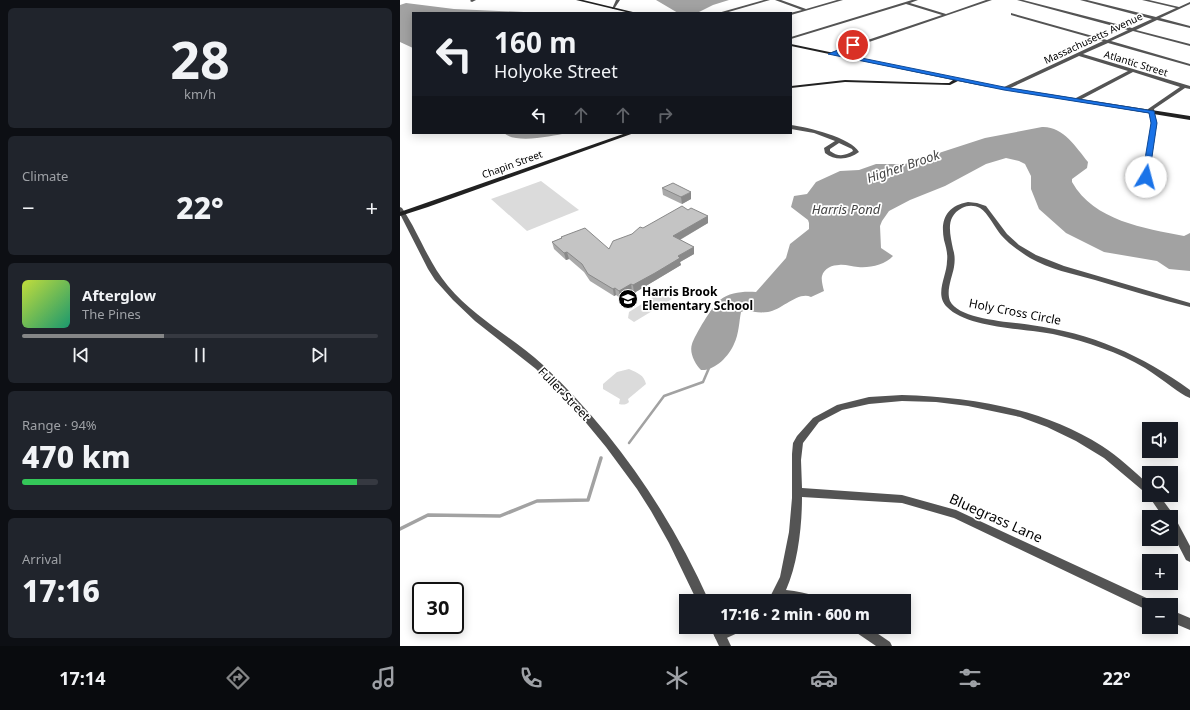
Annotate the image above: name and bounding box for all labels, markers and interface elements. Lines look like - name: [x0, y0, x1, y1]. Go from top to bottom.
- street label: Massachusetts Avenue: [1041, 9, 1145, 67]
- text: 28: [170, 23, 230, 94]
- text: 160 m: [494, 23, 577, 61]
- icon: left: [428, 28, 480, 80]
- pin: [836, 28, 870, 62]
- icon: arrive: [842, 34, 864, 56]
- street label: Atlantic Street: [1102, 47, 1170, 79]
- text: Holyoke Street: [494, 59, 618, 83]
- text: km/h: [184, 85, 216, 103]
- icon: left: [528, 104, 550, 126]
- icon: ahead: [570, 104, 592, 126]
- icon: ahead: [612, 104, 634, 126]
- icon: right: [654, 104, 676, 126]
- water label: Higher Brook: [864, 145, 942, 187]
- street label: Chapin Street: [480, 146, 545, 181]
- position arrow: [1125, 156, 1167, 198]
- text: Climate: [22, 167, 68, 185]
- text: 22°: [176, 187, 224, 228]
- text: −: [22, 192, 35, 222]
- text: +: [365, 192, 378, 222]
- water label: Harris Pond: [812, 200, 881, 218]
- place label: Harris Brook Elementary School: [642, 283, 753, 314]
- text: Afterglow: [82, 285, 156, 305]
- school or university icon: Harris Brook Elementary School: [617, 288, 639, 310]
- street label: Holy Cross Circle: [967, 294, 1063, 329]
- text: The Pines: [82, 305, 141, 323]
- icon: previous: [70, 344, 92, 366]
- icon: pause: [189, 344, 211, 366]
- icon: next: [308, 344, 330, 366]
- street label: Fuller Street: [535, 363, 595, 425]
- text: Range · 94%: [22, 416, 97, 434]
- map controls: [1142, 422, 1178, 634]
- button: sound: [1142, 422, 1178, 458]
- text: 470 km: [22, 436, 131, 477]
- button: search: [1142, 466, 1178, 502]
- street label: Bluegrass Lane: [947, 489, 1046, 547]
- button: layers: [1142, 510, 1178, 546]
- text: Arrival: [22, 550, 62, 568]
- button: +: [1142, 554, 1178, 590]
- text: 17:16: [22, 570, 100, 611]
- speed limit sign: 30: [412, 582, 464, 634]
- button: −: [1142, 598, 1178, 634]
- text: 17:16 · 2 min · 600 m: [720, 604, 870, 624]
- icon: directions: [224, 664, 252, 692]
- icon: music: [370, 664, 398, 692]
- icon: phone: [517, 664, 545, 692]
- icon: climate: [663, 664, 691, 692]
- icon: car: [810, 664, 838, 692]
- icon: filters: [956, 664, 984, 692]
- text: 17:14: [59, 666, 105, 690]
- text: 22°: [1103, 666, 1131, 690]

